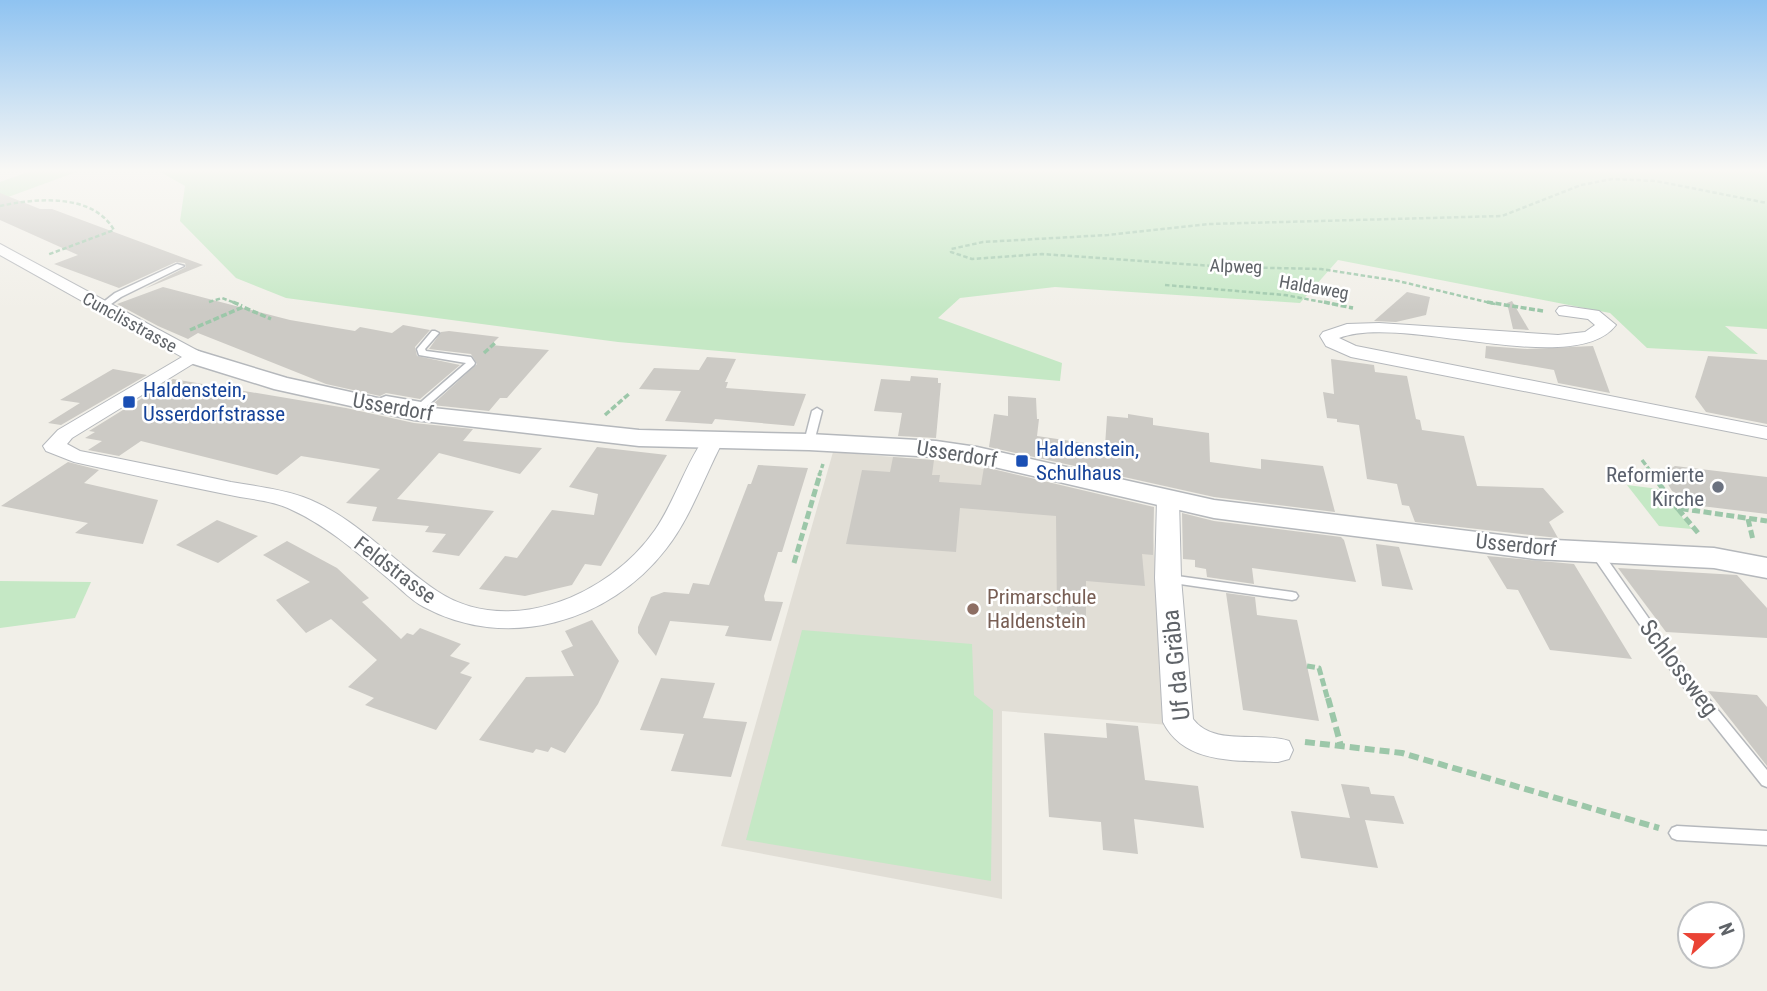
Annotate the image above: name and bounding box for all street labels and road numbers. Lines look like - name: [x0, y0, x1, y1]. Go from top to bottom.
- street label: Alpweg: [1209, 255, 1263, 277]
- street label: Haldaweg: [1277, 271, 1351, 303]
- street label: Cunclisstrasse: [79, 287, 181, 357]
- street label: Usserdorf: [351, 388, 435, 426]
- street label: Usserdorf: [915, 436, 999, 472]
- street label: Usserdorf: [1474, 529, 1558, 561]
- street label: Feldstrasse: [350, 532, 441, 609]
- street label: Uf da Gräba: [1156, 608, 1196, 722]
- street label: Schlossweg: [1634, 614, 1724, 722]

